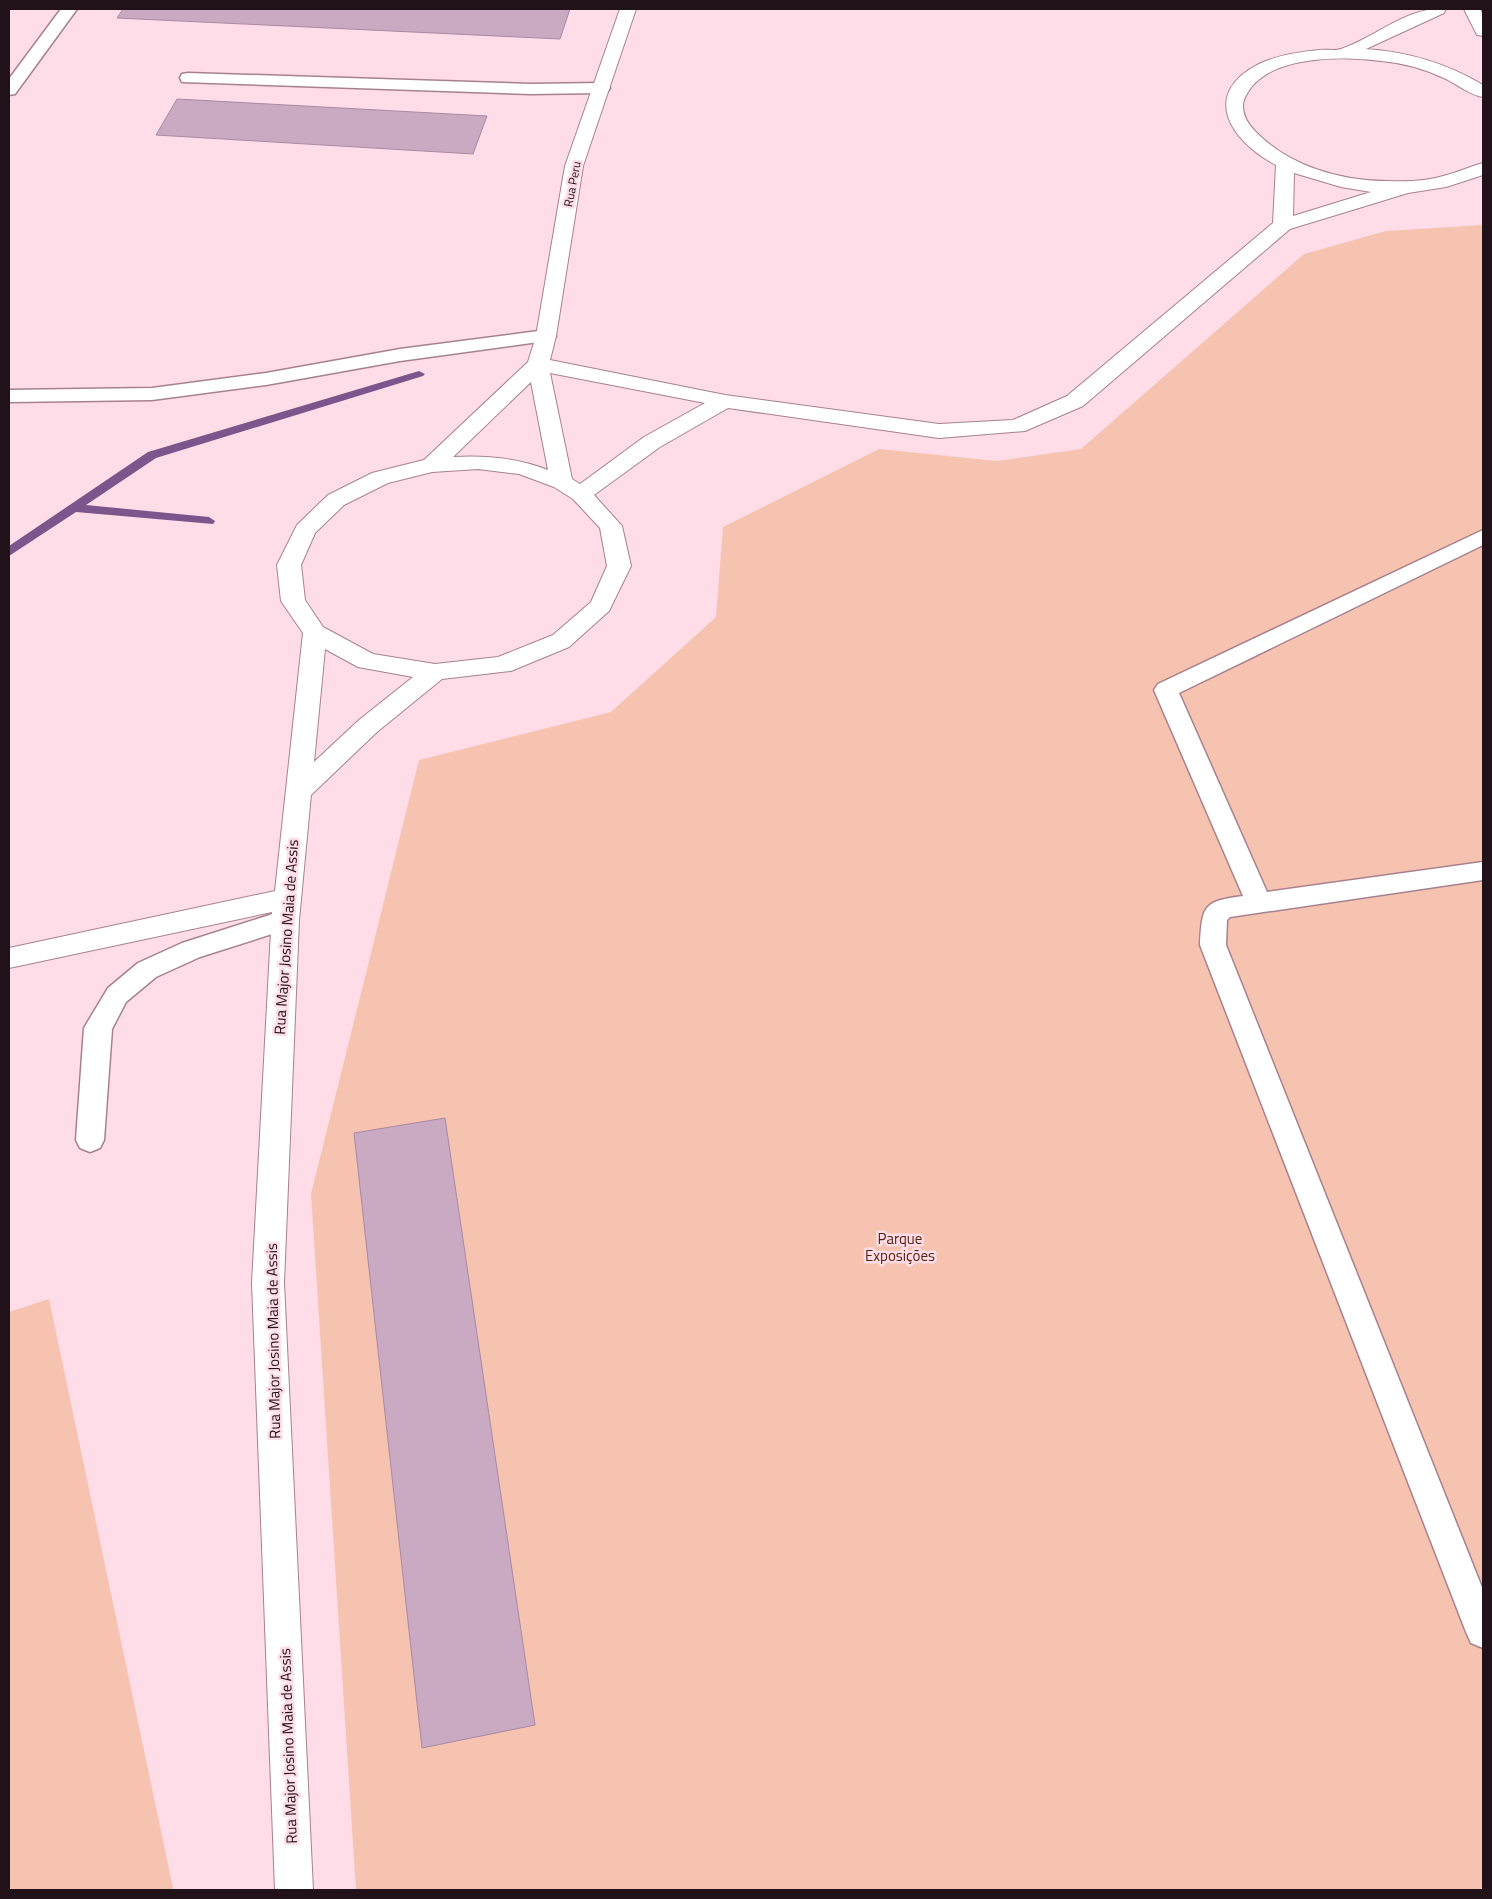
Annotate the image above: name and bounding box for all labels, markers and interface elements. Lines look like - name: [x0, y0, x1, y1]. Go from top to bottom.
- street label: Rua Peru: [558, 160, 586, 208]
- street label: Rua Major Josino Maia de Assis: [268, 839, 304, 1035]
- park label: Parque Exposições: [865, 1227, 935, 1267]
- street label: Rua Major Josino Maia de Assis: [260, 1243, 286, 1439]
- street label: Rua Major Josino Maia de Assis: [273, 1648, 303, 1844]

